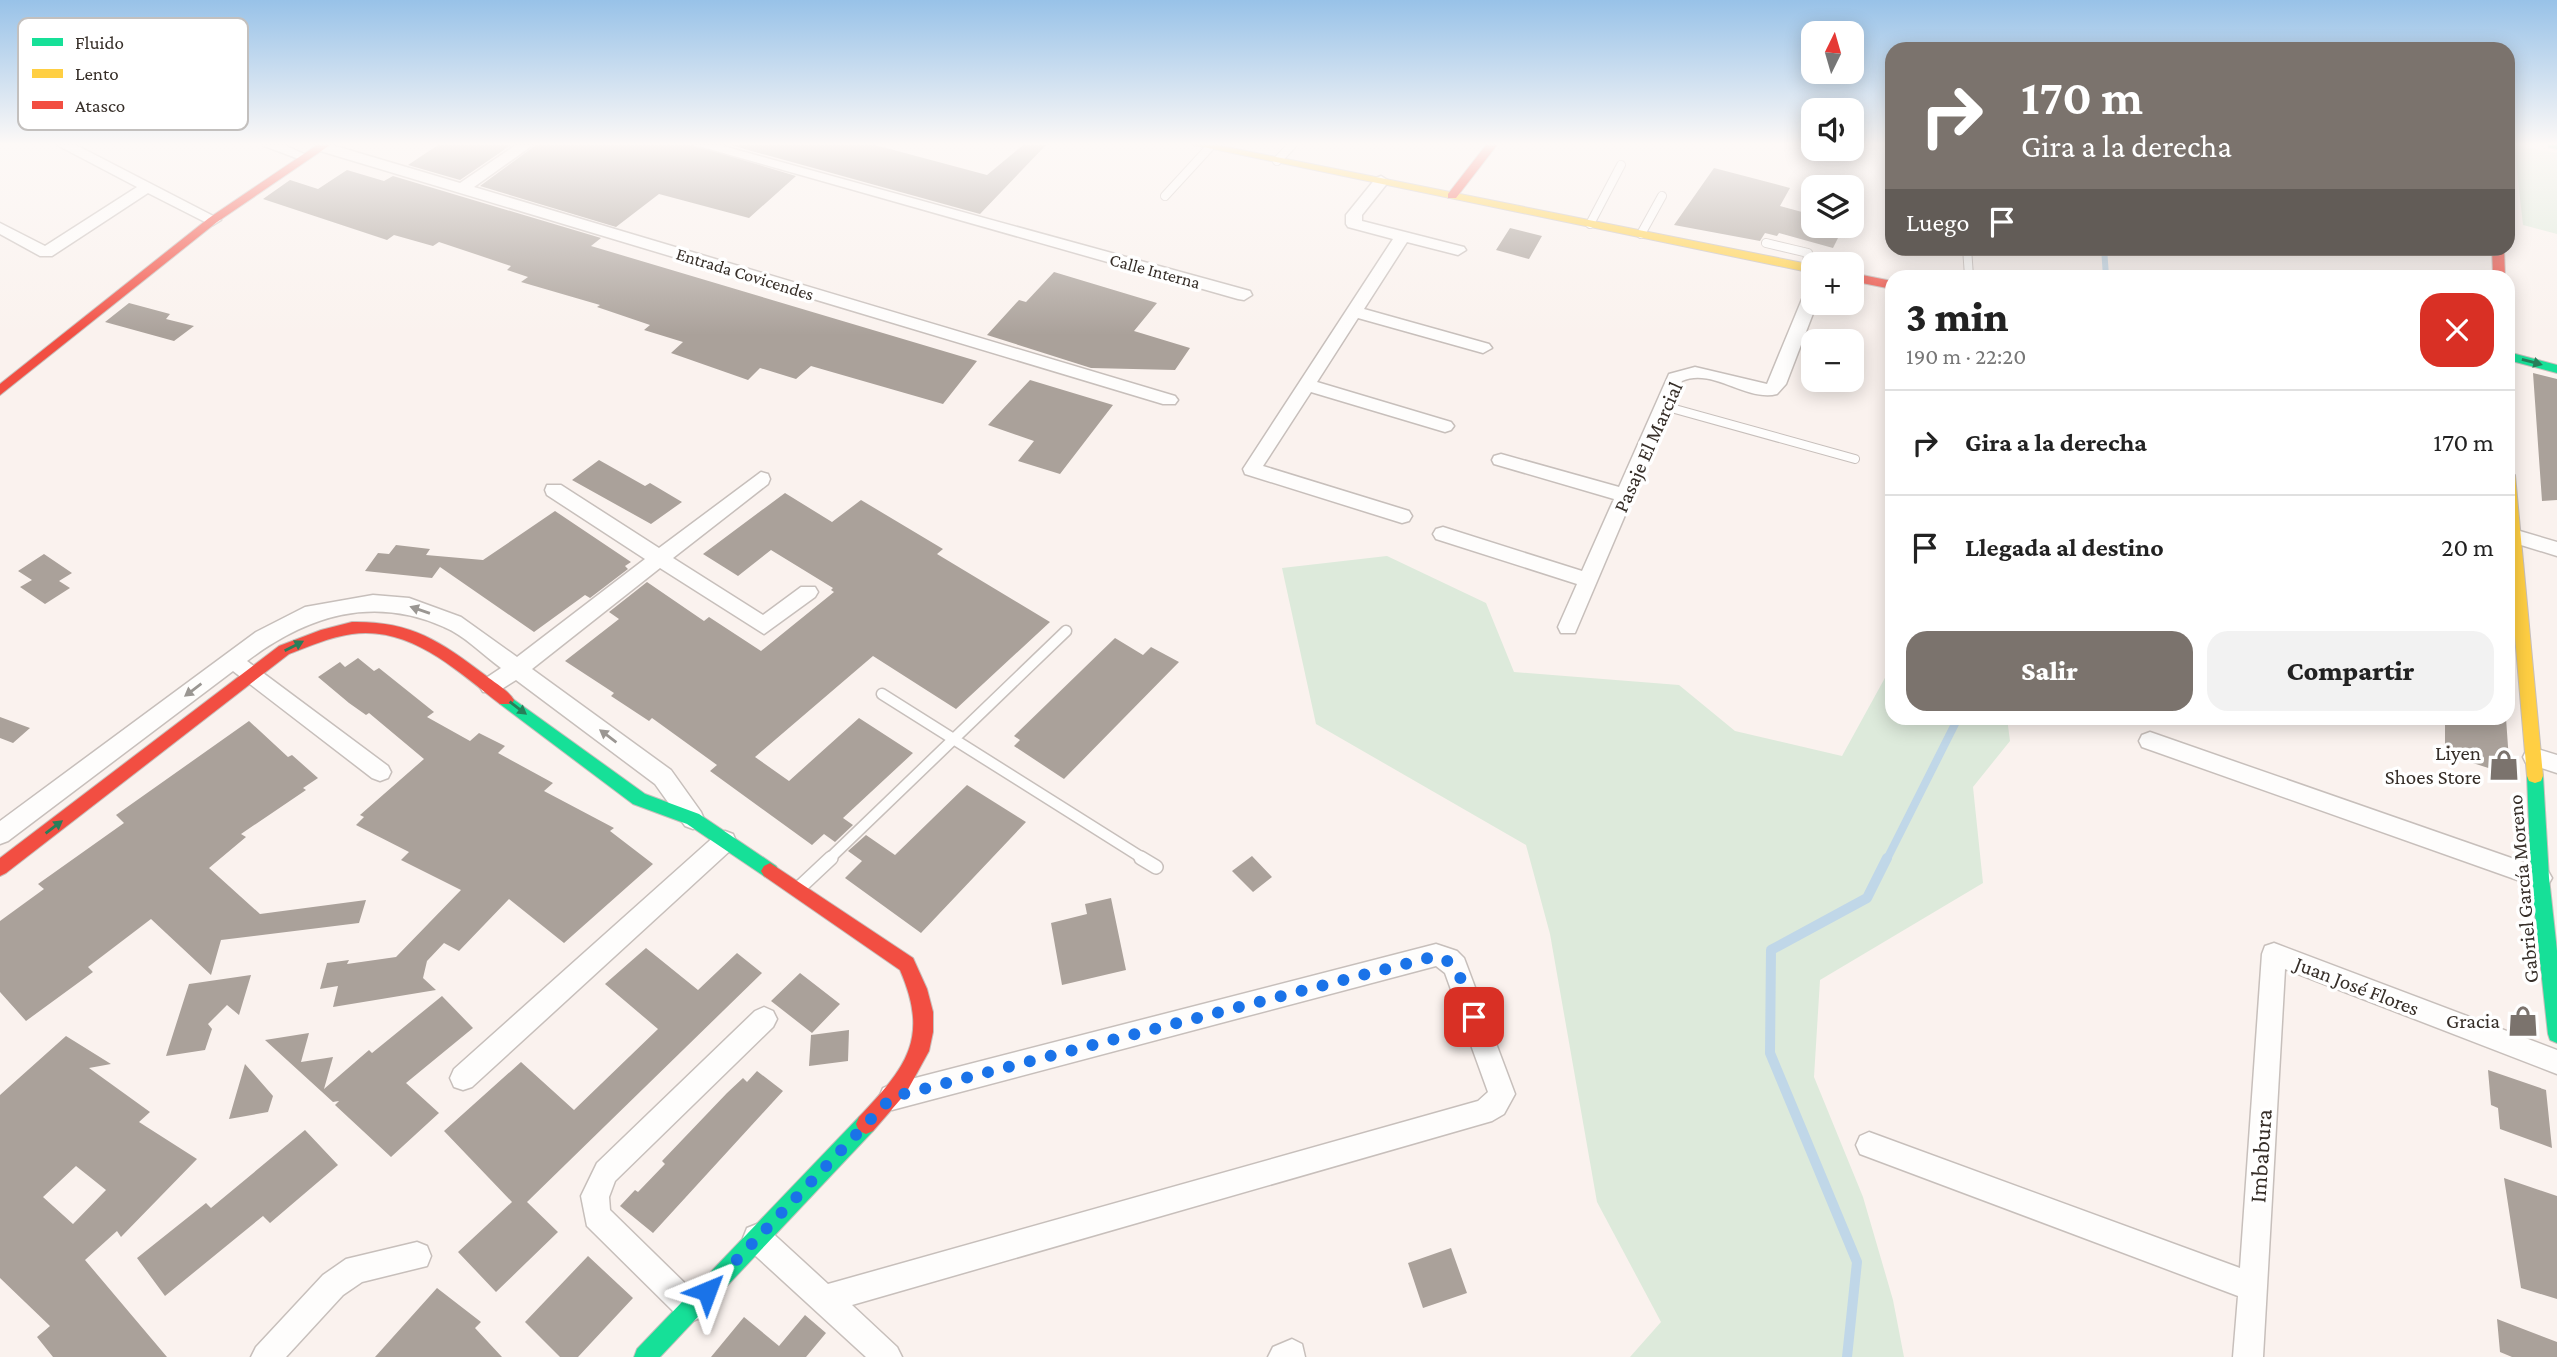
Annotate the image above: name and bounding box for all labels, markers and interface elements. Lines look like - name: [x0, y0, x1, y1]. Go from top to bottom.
- legend: [18, 18, 248, 130]
- north arrow: [1801, 21, 1864, 84]
- map controls: [1801, 21, 1864, 392]
- text: Fluido: [75, 32, 124, 53]
- text: Lento: [75, 63, 119, 84]
- icon: right: [1906, 70, 1997, 161]
- text: 170 m: [2021, 70, 2143, 125]
- text: Atasco: [75, 95, 125, 116]
- button: sound: [1801, 98, 1864, 161]
- text: Gira a la derecha: [2021, 128, 2232, 164]
- button: layers: [1801, 175, 1864, 238]
- icon: arrive: [1983, 203, 2021, 241]
- text: Luego: [1906, 208, 1969, 237]
- street label: Entrada Covicendes: [674, 244, 816, 304]
- street label: Calle Interna: [1108, 249, 1202, 293]
- button: +: [1801, 252, 1864, 315]
- text: 3 min: [1906, 293, 2009, 340]
- button: close: [2420, 293, 2494, 367]
- button: −: [1801, 329, 1864, 392]
- text: 190 m · 22:20: [1906, 343, 2026, 369]
- one-way arrow: [2522, 357, 2544, 368]
- street label: Pasaje El Marcial: [1608, 378, 1688, 516]
- icon: right: [1906, 424, 1944, 462]
- text: Gira a la derecha: [1965, 428, 2147, 457]
- text: 170 m: [2433, 428, 2494, 457]
- icon: arrive: [1906, 529, 1944, 567]
- text: Llegada al destino: [1965, 533, 2164, 562]
- text: 20 m: [2441, 533, 2494, 562]
- one-way arrow: [410, 604, 431, 615]
- button: Salir: [1906, 631, 2193, 711]
- button: Compartir: [2207, 631, 2494, 711]
- one-way arrow: [284, 640, 304, 651]
- one-way arrow: [184, 683, 203, 697]
- one-way arrow: [509, 700, 527, 714]
- one-way arrow: [600, 728, 618, 743]
- place label: Liyen Shoes Store: [2385, 741, 2481, 789]
- shop icon: Liyen Shoes Store: [2487, 748, 2521, 782]
- street label: Gabriel García Moreno: [2503, 794, 2543, 984]
- one-way arrow: [45, 820, 63, 834]
- street label: Juan José Flores: [2290, 951, 2423, 1021]
- pin: [1444, 987, 1504, 1047]
- icon: arrive: [1455, 998, 1493, 1036]
- shop icon: Gracia: [2506, 1004, 2540, 1038]
- place label: Gracia: [2446, 1009, 2500, 1033]
- street label: Imbabura: [2243, 1108, 2277, 1204]
- position arrow: [670, 1254, 744, 1328]

